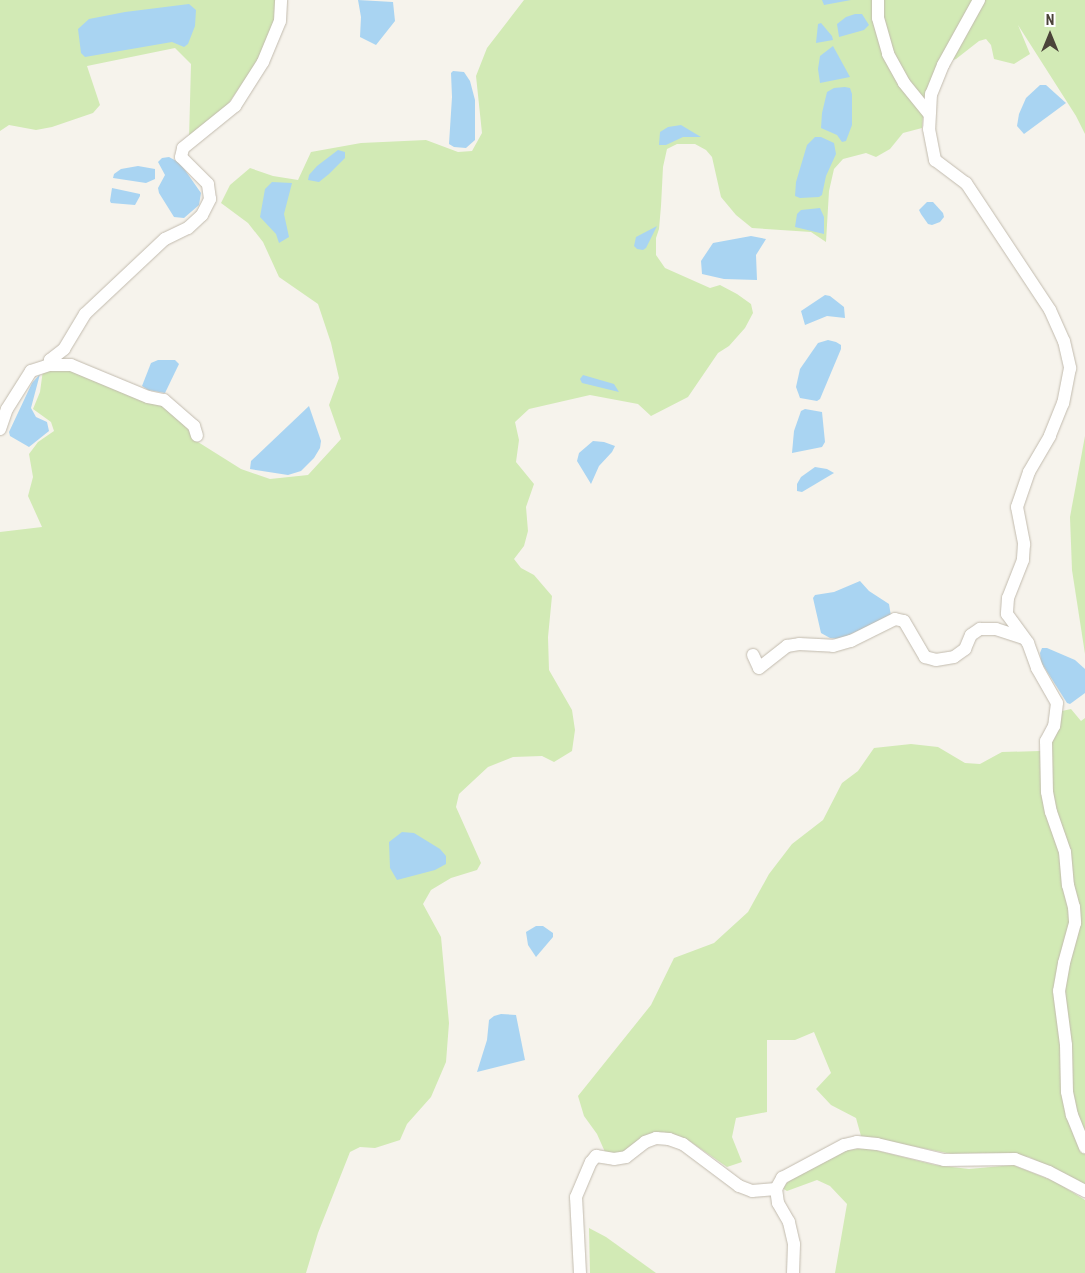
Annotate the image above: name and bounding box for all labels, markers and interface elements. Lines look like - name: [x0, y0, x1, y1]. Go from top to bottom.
- north arrow: [1025, 10, 1075, 60]
- text: N: [1046, 12, 1054, 28]

